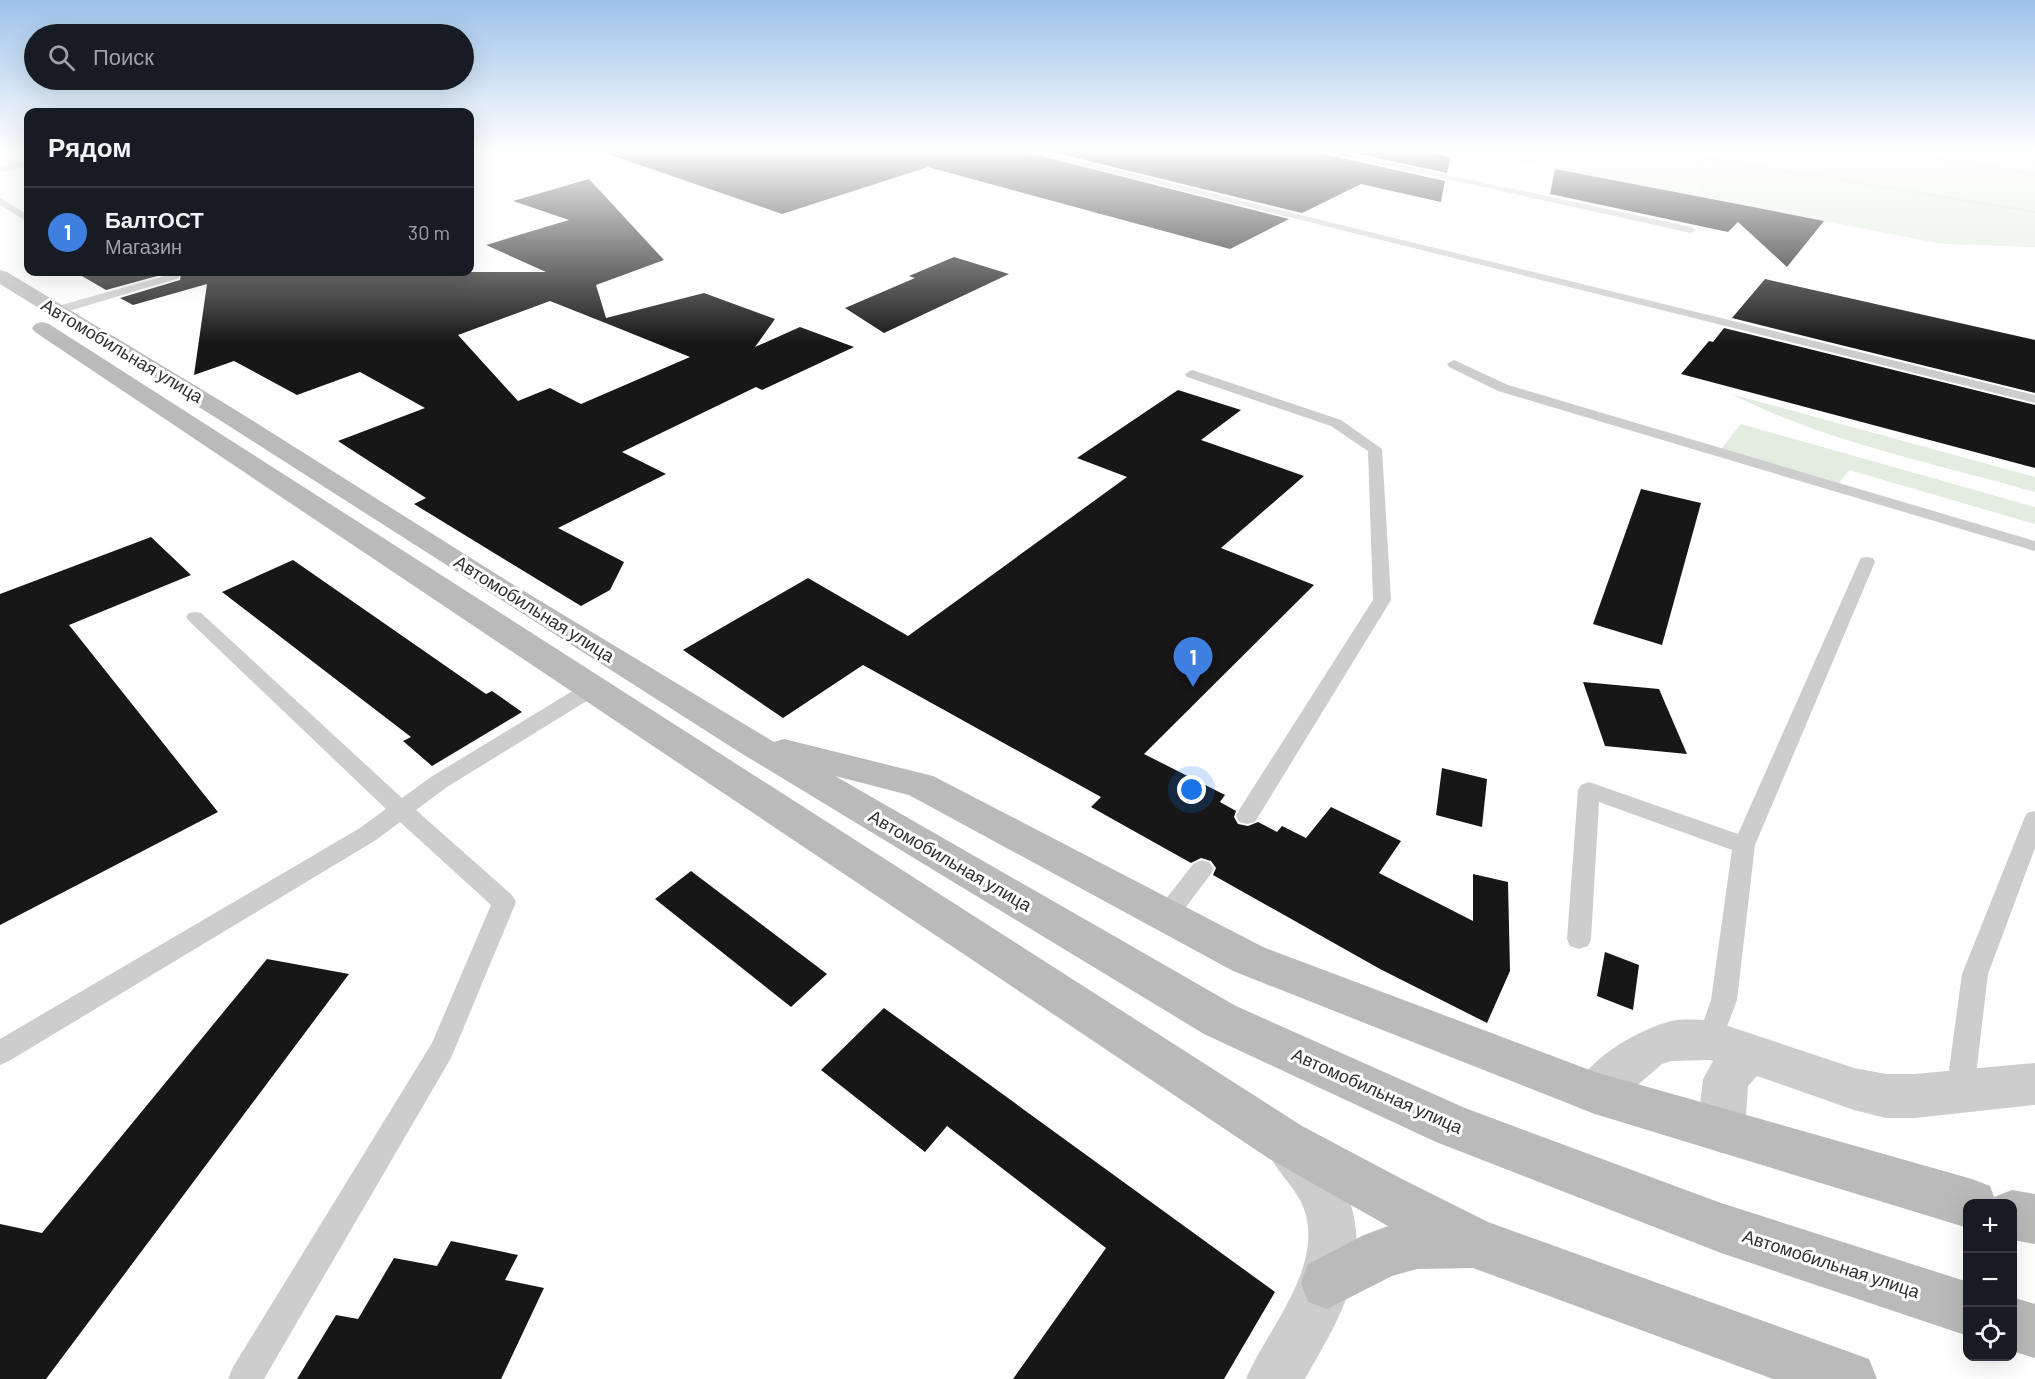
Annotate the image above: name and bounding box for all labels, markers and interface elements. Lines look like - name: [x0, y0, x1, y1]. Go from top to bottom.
- search box: [24, 24, 474, 90]
- icon: search: [45, 41, 78, 74]
- text: Поиск: [93, 43, 154, 69]
- text: Рядом: [48, 131, 131, 162]
- text: БалтОСТ: [105, 206, 204, 232]
- text: 1: [64, 220, 71, 244]
- text: 30 m: [408, 220, 450, 244]
- text: Магазин: [105, 234, 182, 258]
- street label: Автомобильная улица: [38, 293, 208, 408]
- street label: Автомобильная улица: [450, 550, 619, 667]
- pin: 1: [1174, 638, 1212, 687]
- your location: [1177, 775, 1206, 804]
- street label: Автомобильная улица: [865, 804, 1037, 916]
- street label: Автомобильная улица: [1289, 1042, 1467, 1138]
- map controls: [1963, 1199, 2017, 1361]
- button: +: [1963, 1199, 2017, 1253]
- street label: Автомобильная улица: [1740, 1224, 1923, 1302]
- button: −: [1963, 1253, 2017, 1307]
- button: locate: [1963, 1307, 2017, 1361]

